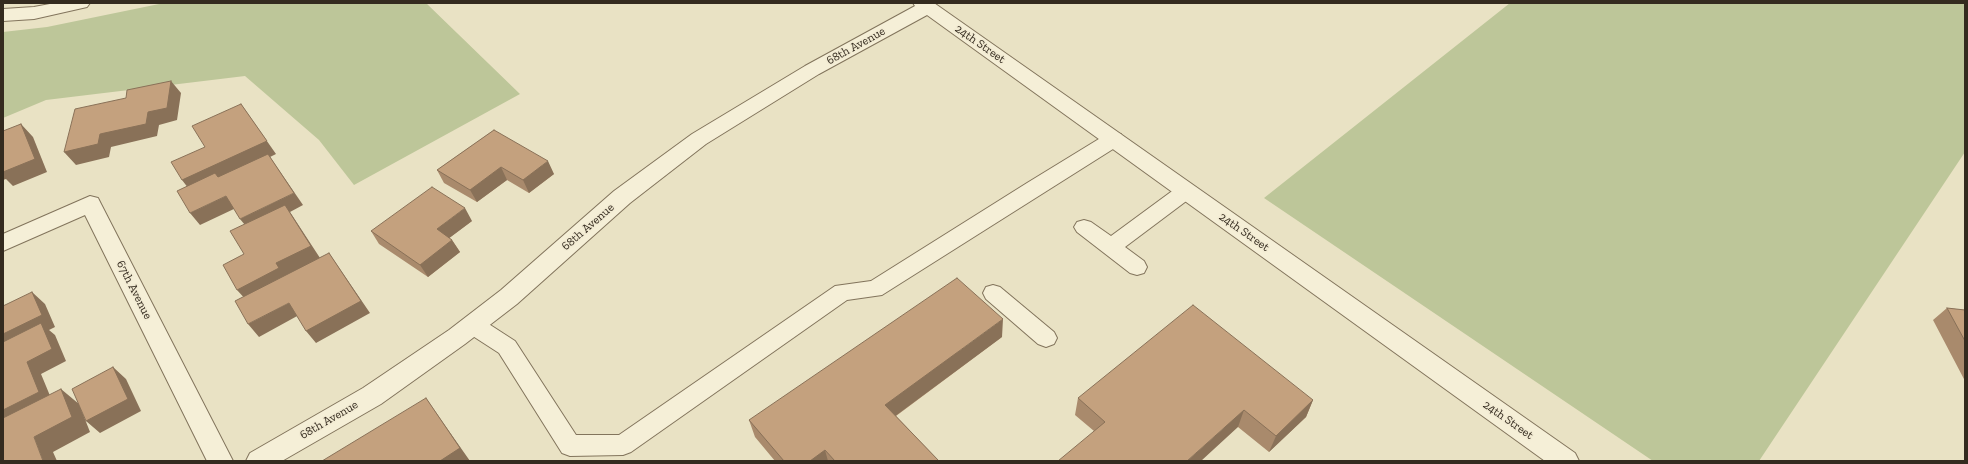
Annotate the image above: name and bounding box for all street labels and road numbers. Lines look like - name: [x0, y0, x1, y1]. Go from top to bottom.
- street label: 24th Street: [952, 21, 1008, 67]
- street label: 68th Avenue: [824, 24, 888, 68]
- street label: 68th Avenue: [559, 200, 617, 254]
- street label: 24th Street: [1216, 209, 1272, 255]
- street label: 67th Avenue: [113, 258, 155, 322]
- street label: 24th Street: [1480, 397, 1536, 443]
- street label: 68th Avenue: [297, 398, 361, 442]

